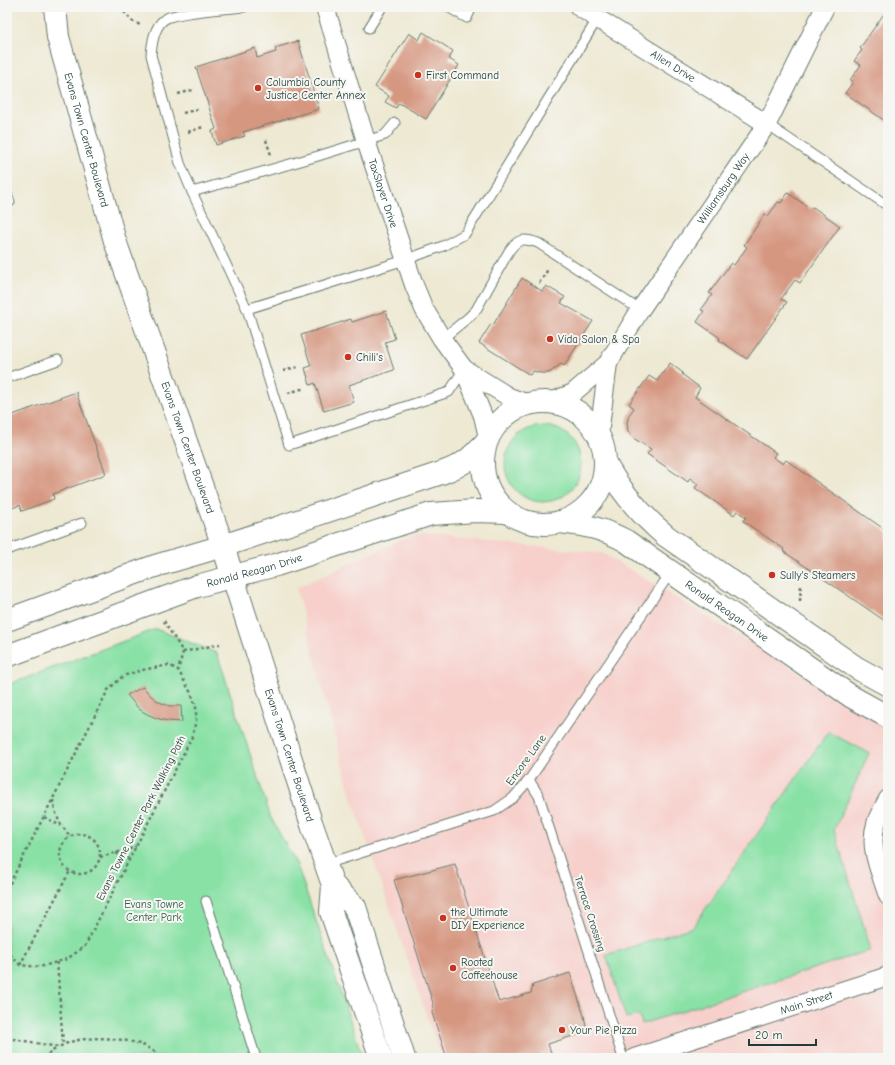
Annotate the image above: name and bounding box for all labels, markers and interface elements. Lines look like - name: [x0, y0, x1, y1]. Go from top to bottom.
- street label: Allen Drive: [648, 47, 698, 85]
- place label: First Command: [426, 69, 499, 82]
- marker: First Command: [413, 70, 423, 80]
- street label: Evans Town Center Boulevard: [62, 71, 112, 209]
- place label: Columbia County Justice Center Annex: [266, 76, 366, 102]
- marker: Columbia County Justice Center Annex: [253, 83, 263, 93]
- street label: Williamsburg Way: [694, 150, 752, 226]
- street label: TaxSlayer Drive: [366, 157, 401, 230]
- place label: Vida Salon & Spa: [558, 333, 640, 346]
- marker: Vida Salon & Spa: [545, 334, 555, 344]
- place label: Chili's: [356, 351, 383, 364]
- marker: Chili's: [343, 352, 353, 362]
- street label: Evans Town Center Boulevard: [159, 380, 217, 515]
- street label: Ronald Reagan Drive: [205, 550, 304, 590]
- place label: Sully's Steamers: [780, 569, 856, 582]
- marker: Sully's Steamers: [767, 570, 777, 580]
- street label: Ronald Reagan Drive: [683, 577, 772, 644]
- street label: Evans Town Center Boulevard: [262, 687, 317, 823]
- street label: Encore Lane: [503, 732, 549, 788]
- street label: Evans Towne Center Park Walking Path: [94, 733, 188, 903]
- street label: Terrace Crossing: [572, 874, 608, 954]
- park label: Evans Towne Center Park: [124, 898, 184, 924]
- place label: the Ultimate DIY Experience: [450, 906, 525, 932]
- marker: the Ultimate DIY Experience: [438, 913, 448, 923]
- place label: Rooted Coffeehouse: [461, 956, 518, 982]
- marker: Rooted Coffeehouse: [448, 963, 458, 973]
- street label: Main Street: [778, 988, 835, 1017]
- scale bar: [749, 1021, 816, 1047]
- place label: Your Pie Pizza: [570, 1024, 637, 1037]
- marker: Your Pie Pizza: [557, 1025, 567, 1035]
- text: 20 m: [755, 1028, 783, 1042]

